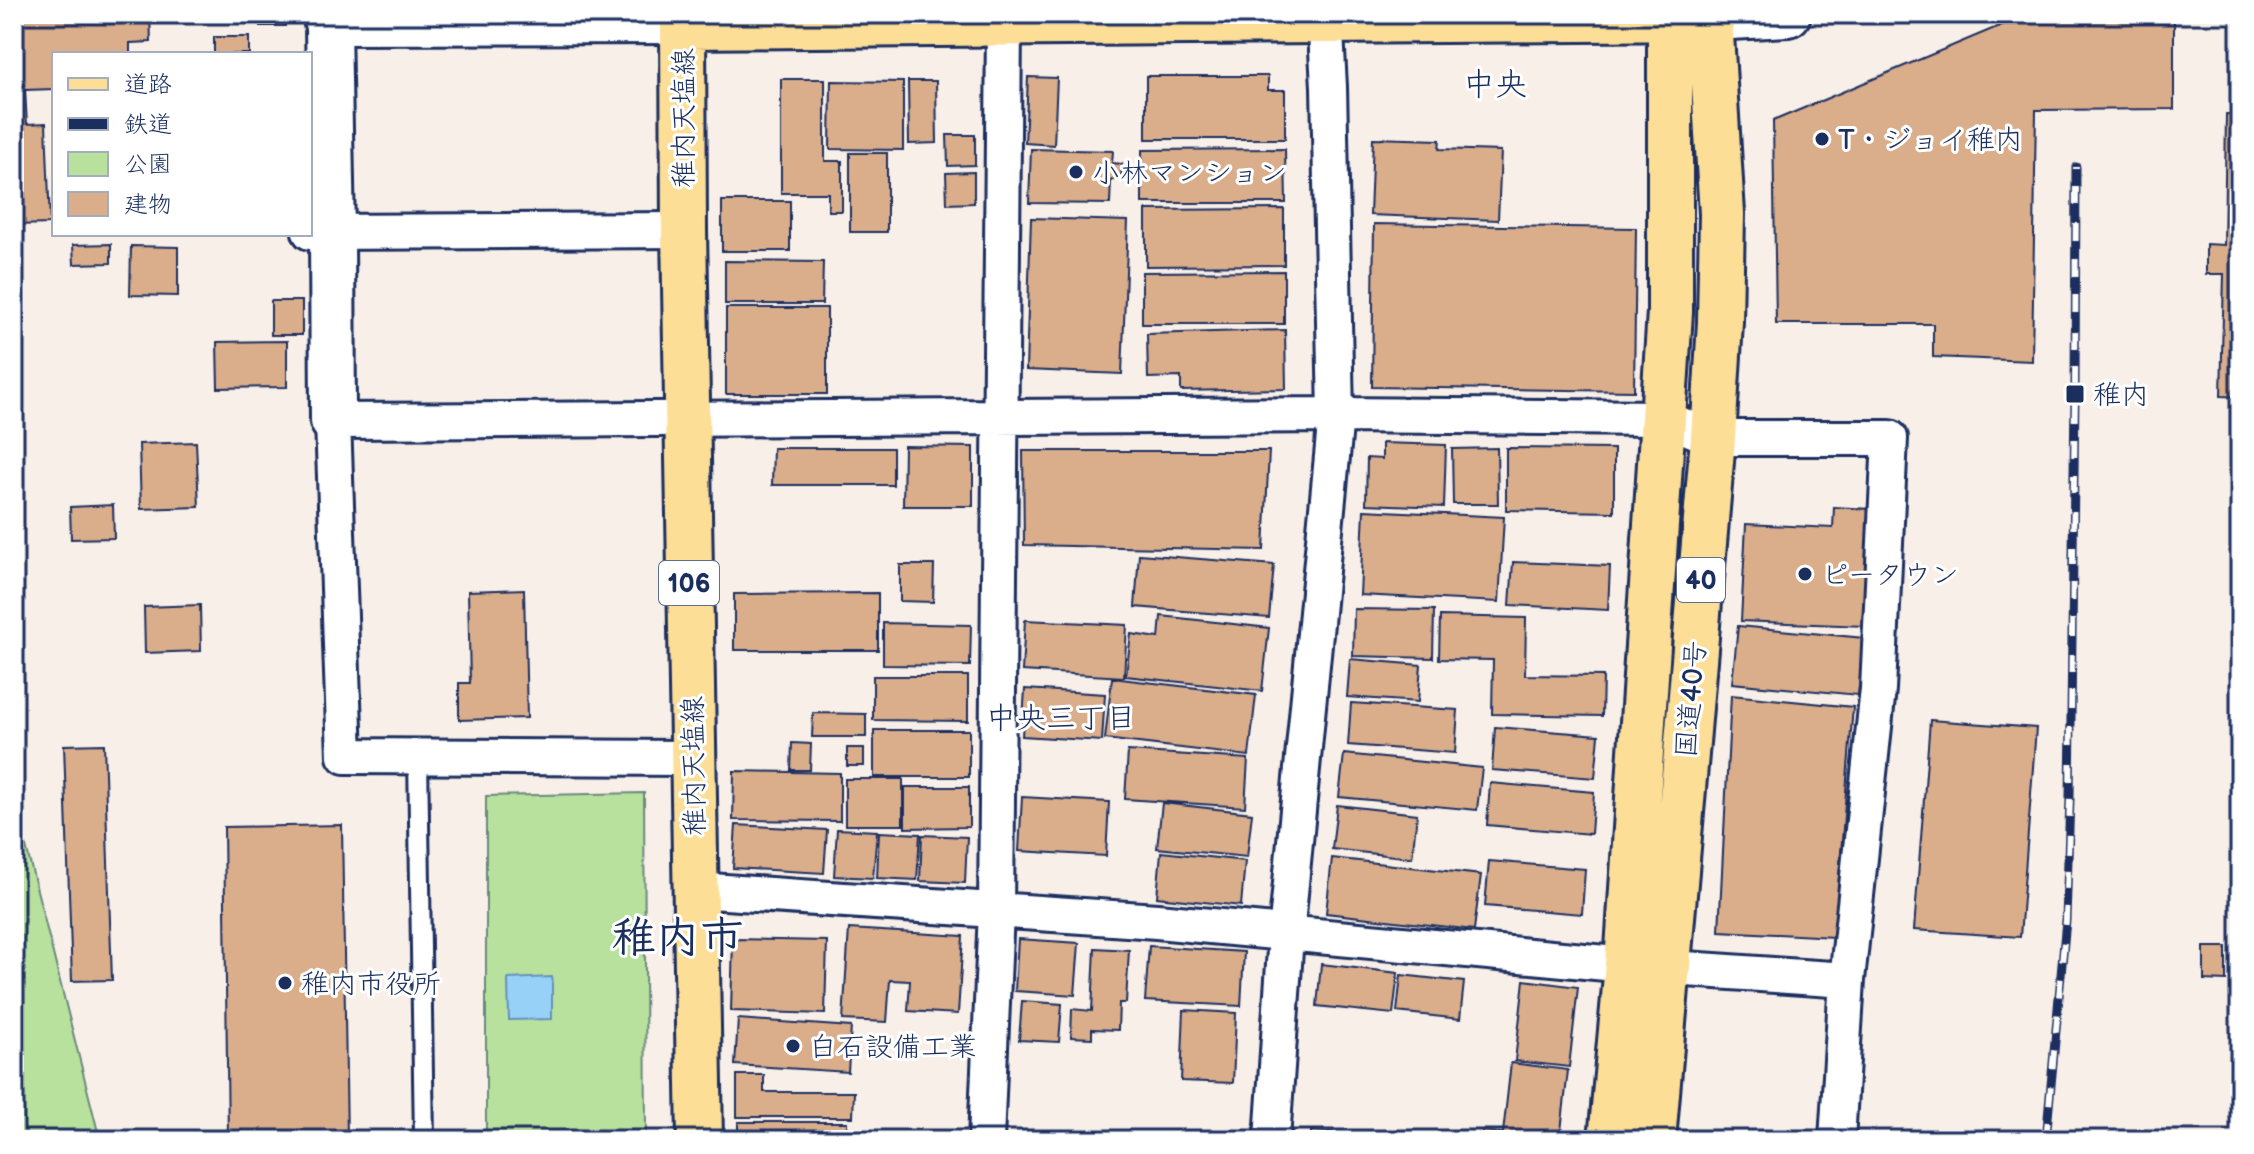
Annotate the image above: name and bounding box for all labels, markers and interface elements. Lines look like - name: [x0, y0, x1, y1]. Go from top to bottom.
- street label: 稚内天塩線: [668, 48, 701, 188]
- legend: [52, 52, 312, 236]
- district label: 中央: [1463, 66, 1527, 105]
- text: 道路: [124, 70, 172, 99]
- text: 鉄道: [124, 110, 172, 139]
- place label: T・ジョイ稚内: [1838, 124, 2023, 157]
- marker: T・ジョイ稚内: [1813, 130, 1831, 148]
- text: 公園: [124, 150, 172, 179]
- place label: 小林マンション: [1092, 157, 1287, 190]
- marker: 小林マンション: [1067, 163, 1085, 181]
- text: 建物: [124, 190, 172, 219]
- place label: 稚内: [2093, 379, 2149, 412]
- marker: 稚内: [2064, 383, 2086, 405]
- road number: 40: [1677, 558, 1725, 602]
- place label: ピータウン: [1821, 559, 1959, 592]
- road number: 106: [659, 561, 719, 605]
- marker: ピータウン: [1796, 565, 1814, 583]
- street label: 国道40号: [1670, 639, 1713, 759]
- street label: 稚内天塩線: [677, 696, 712, 836]
- district label: 中央三丁目: [986, 701, 1136, 737]
- district label: 稚内市: [612, 912, 744, 965]
- place label: 稚内市役所: [301, 968, 441, 1001]
- marker: 稚内市役所: [276, 974, 294, 992]
- place label: 白石設備工業: [809, 1031, 977, 1064]
- marker: 白石設備工業: [784, 1037, 802, 1055]

